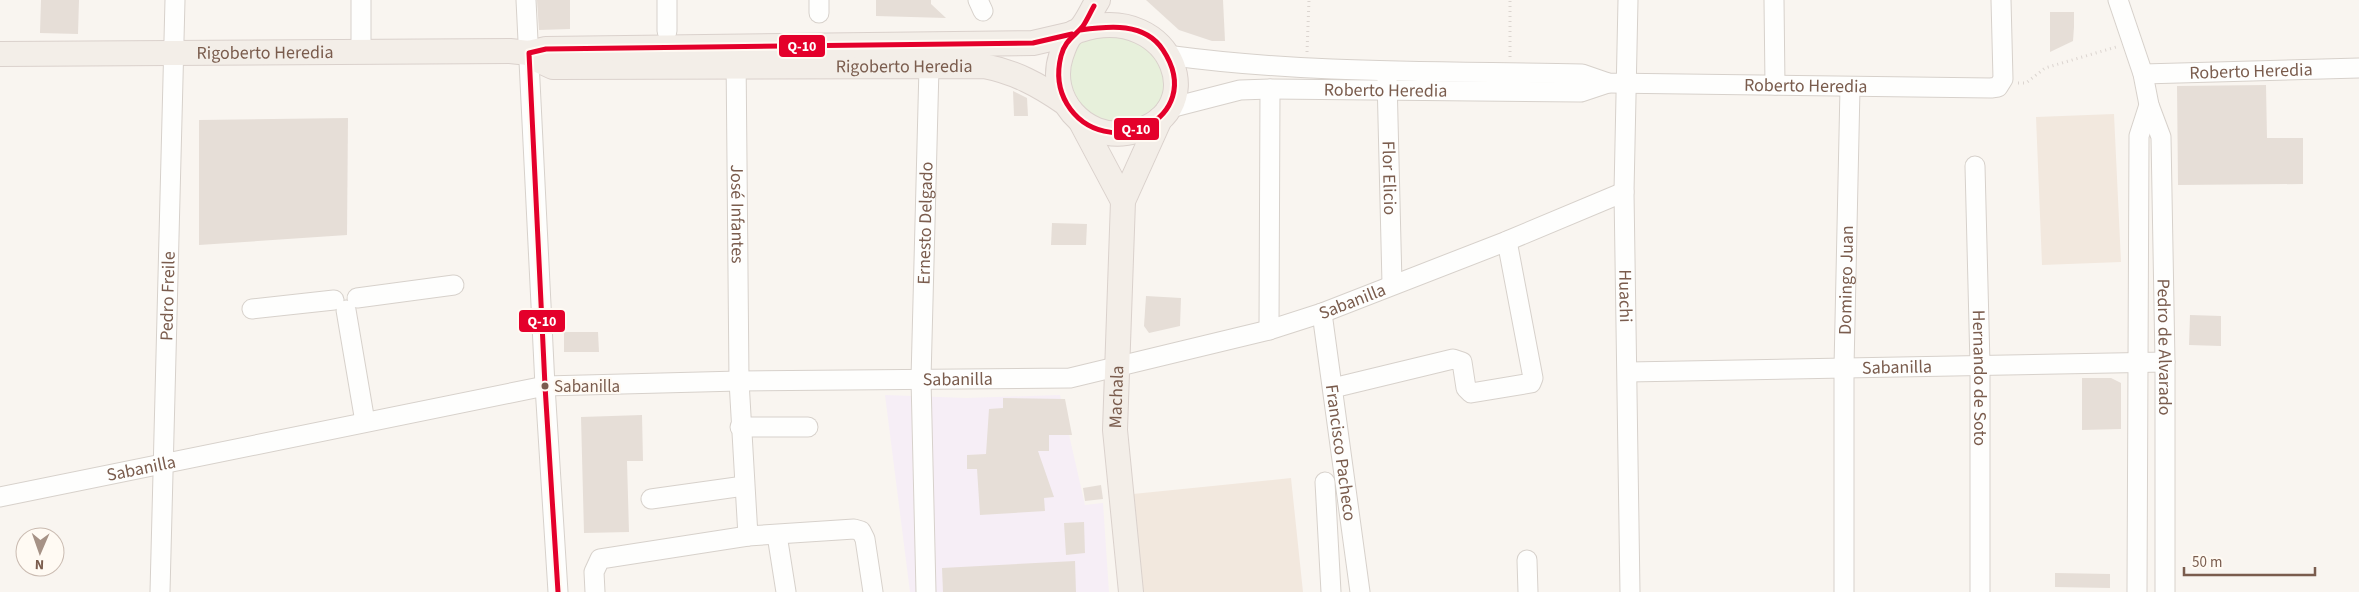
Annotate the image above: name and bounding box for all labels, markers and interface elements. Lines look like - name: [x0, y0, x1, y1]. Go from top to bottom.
- line badge: Q-10: [778, 34, 826, 58]
- text: Q-10: [787, 37, 817, 57]
- street label: Rigoberto Heredia: [196, 40, 334, 66]
- street label: Rigoberto Heredia: [836, 54, 973, 79]
- street label: Roberto Heredia: [2189, 57, 2313, 86]
- street label: Roberto Heredia: [1744, 73, 1868, 99]
- street label: Roberto Heredia: [1324, 78, 1447, 104]
- line badge: Q-10: [1113, 117, 1160, 141]
- text: Q-10: [1121, 120, 1151, 140]
- street label: Flor Elicio: [1376, 141, 1402, 215]
- street label: Ernesto Delgado: [911, 161, 940, 285]
- street label: José Infantes: [724, 164, 750, 264]
- street label: Domingo Juan: [1833, 225, 1860, 335]
- street label: Pedro Freile: [154, 251, 182, 341]
- street label: Huachi: [1612, 269, 1638, 323]
- street label: Sabanilla: [1315, 277, 1390, 326]
- street label: Pedro de Alvarado: [2151, 278, 2177, 416]
- line badge: Q-10: [518, 309, 566, 333]
- street label: Hernando de Soto: [1966, 309, 1992, 446]
- text: Q-10: [527, 312, 557, 332]
- street label: Sabanilla: [1862, 354, 1932, 381]
- street label: Machala: [1103, 365, 1130, 429]
- street label: Sabanilla: [923, 367, 993, 392]
- place label: Sabanilla: [554, 375, 620, 399]
- marker: Sabanilla: [540, 381, 550, 391]
- street label: Francisco Pacheco: [1319, 383, 1362, 523]
- street label: Sabanilla: [104, 450, 178, 488]
- north arrow: [15, 527, 65, 577]
- scale bar: [2184, 544, 2315, 576]
- text: 50 m: [2192, 552, 2222, 573]
- text: N: [35, 554, 45, 574]

